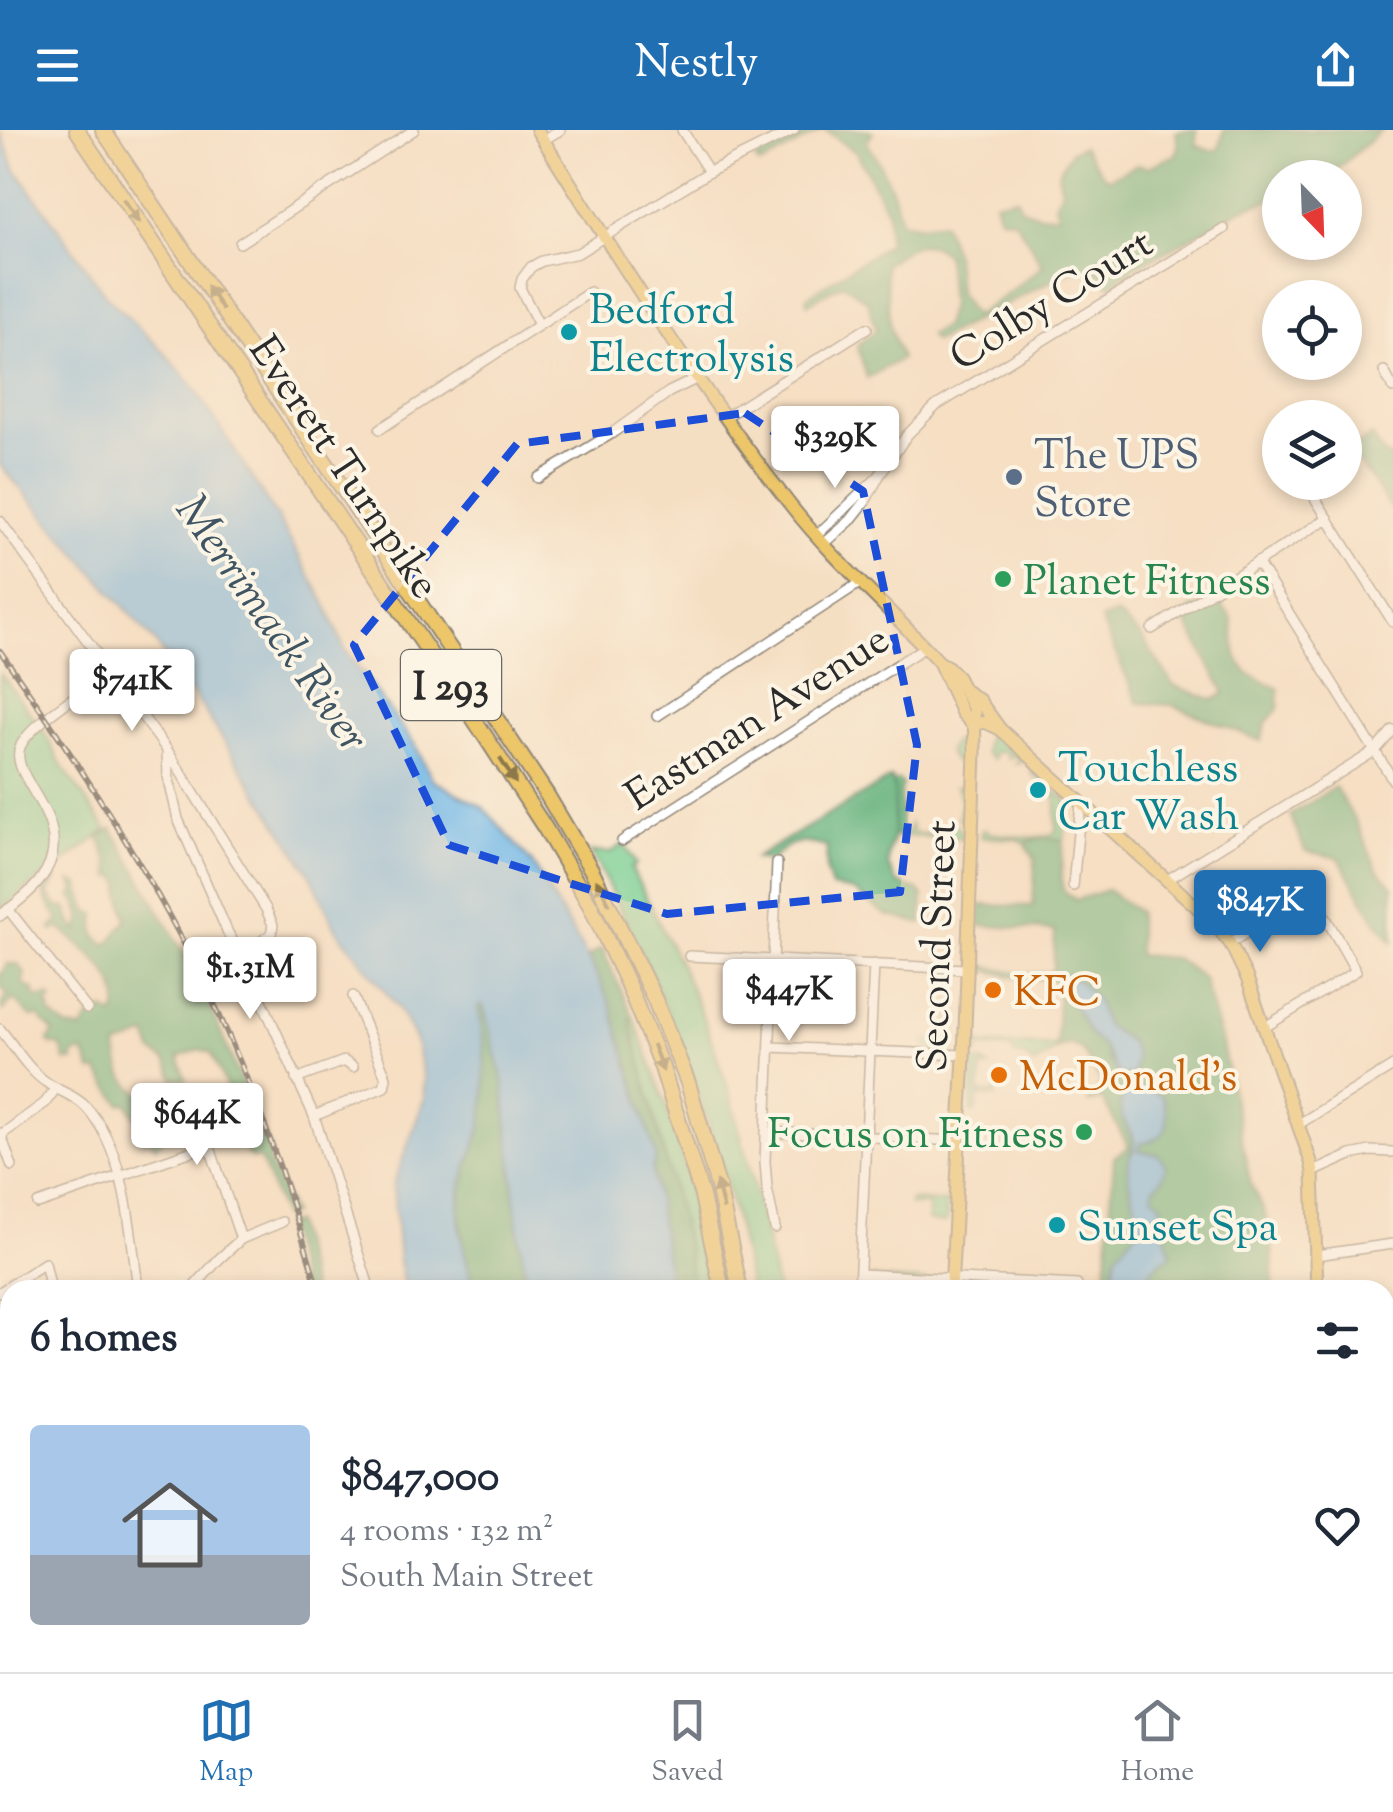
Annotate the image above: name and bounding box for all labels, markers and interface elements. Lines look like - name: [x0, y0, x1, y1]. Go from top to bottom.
- text: Nestly: [635, 33, 758, 98]
- icon: menu: [30, 38, 85, 93]
- icon: share: [1308, 38, 1363, 93]
- north arrow: [1262, 160, 1362, 260]
- map controls: [1262, 160, 1362, 500]
- one-way arrow: [122, 197, 140, 224]
- street label: Colby Court: [940, 216, 1166, 388]
- button: locate: [1262, 280, 1362, 380]
- place label: Bedford Electrolysis: [589, 283, 794, 391]
- one-way arrow: [206, 285, 224, 312]
- marker: Bedford Electrolysis: [558, 321, 580, 343]
- street label: Everett Turnpike: [232, 325, 452, 612]
- button: layers: [1262, 400, 1362, 500]
- pin: $329K: [765, 406, 905, 491]
- text: $329K: [793, 415, 877, 461]
- place label: The UPS Store: [1034, 428, 1199, 536]
- marker: The UPS Store: [1003, 466, 1025, 488]
- water label: Merrimack River: [157, 483, 382, 767]
- place label: Planet Fitness: [1023, 554, 1271, 614]
- marker: Planet Fitness: [992, 568, 1014, 590]
- street label: Eastman Avenue: [615, 612, 902, 828]
- pin: $741K: [62, 649, 202, 734]
- road number: I 293: [401, 650, 501, 720]
- text: $741K: [91, 658, 173, 704]
- place label: Touchless Car Wash: [1058, 741, 1239, 849]
- one-way arrow: [498, 757, 516, 785]
- marker: Touchless Car Wash: [1027, 779, 1049, 801]
- street label: Second Street: [906, 819, 974, 1073]
- pin: $847K: [1190, 870, 1330, 955]
- one-way arrow: [595, 878, 612, 907]
- text: $847K: [1216, 879, 1304, 925]
- pin: $1.31M: [169, 937, 331, 1022]
- text: $1.31M: [205, 946, 295, 992]
- pin: $447K: [719, 959, 859, 1044]
- place label: KFC: [1013, 965, 1101, 1025]
- text: $447K: [745, 968, 833, 1014]
- marker: KFC: [982, 979, 1004, 1001]
- one-way arrow: [651, 1044, 666, 1074]
- place label: McDonald's: [1019, 1050, 1237, 1110]
- marker: McDonald's: [988, 1064, 1010, 1086]
- pin: $644K: [127, 1083, 267, 1168]
- text: $644K: [153, 1092, 241, 1138]
- place label: Focus on Fitness: [767, 1107, 1064, 1167]
- marker: Focus on Fitness: [1073, 1121, 1095, 1143]
- one-way arrow: [712, 1179, 727, 1210]
- place label: Sunset Spa: [1077, 1200, 1278, 1260]
- marker: Sunset Spa: [1046, 1214, 1068, 1236]
- text: 6 homes: [30, 1310, 177, 1370]
- icon: filters: [1310, 1313, 1365, 1368]
- text: $847,000: [340, 1449, 499, 1509]
- icon: home: [110, 1465, 230, 1585]
- icon: heart: [1310, 1498, 1365, 1553]
- text: 4 rooms · 132 m²: [340, 1509, 554, 1555]
- text: South Main Street: [340, 1555, 593, 1601]
- tab: Map: [199, 1693, 254, 1793]
- tab: Saved: [651, 1693, 723, 1793]
- tab: Home: [1121, 1693, 1194, 1793]

